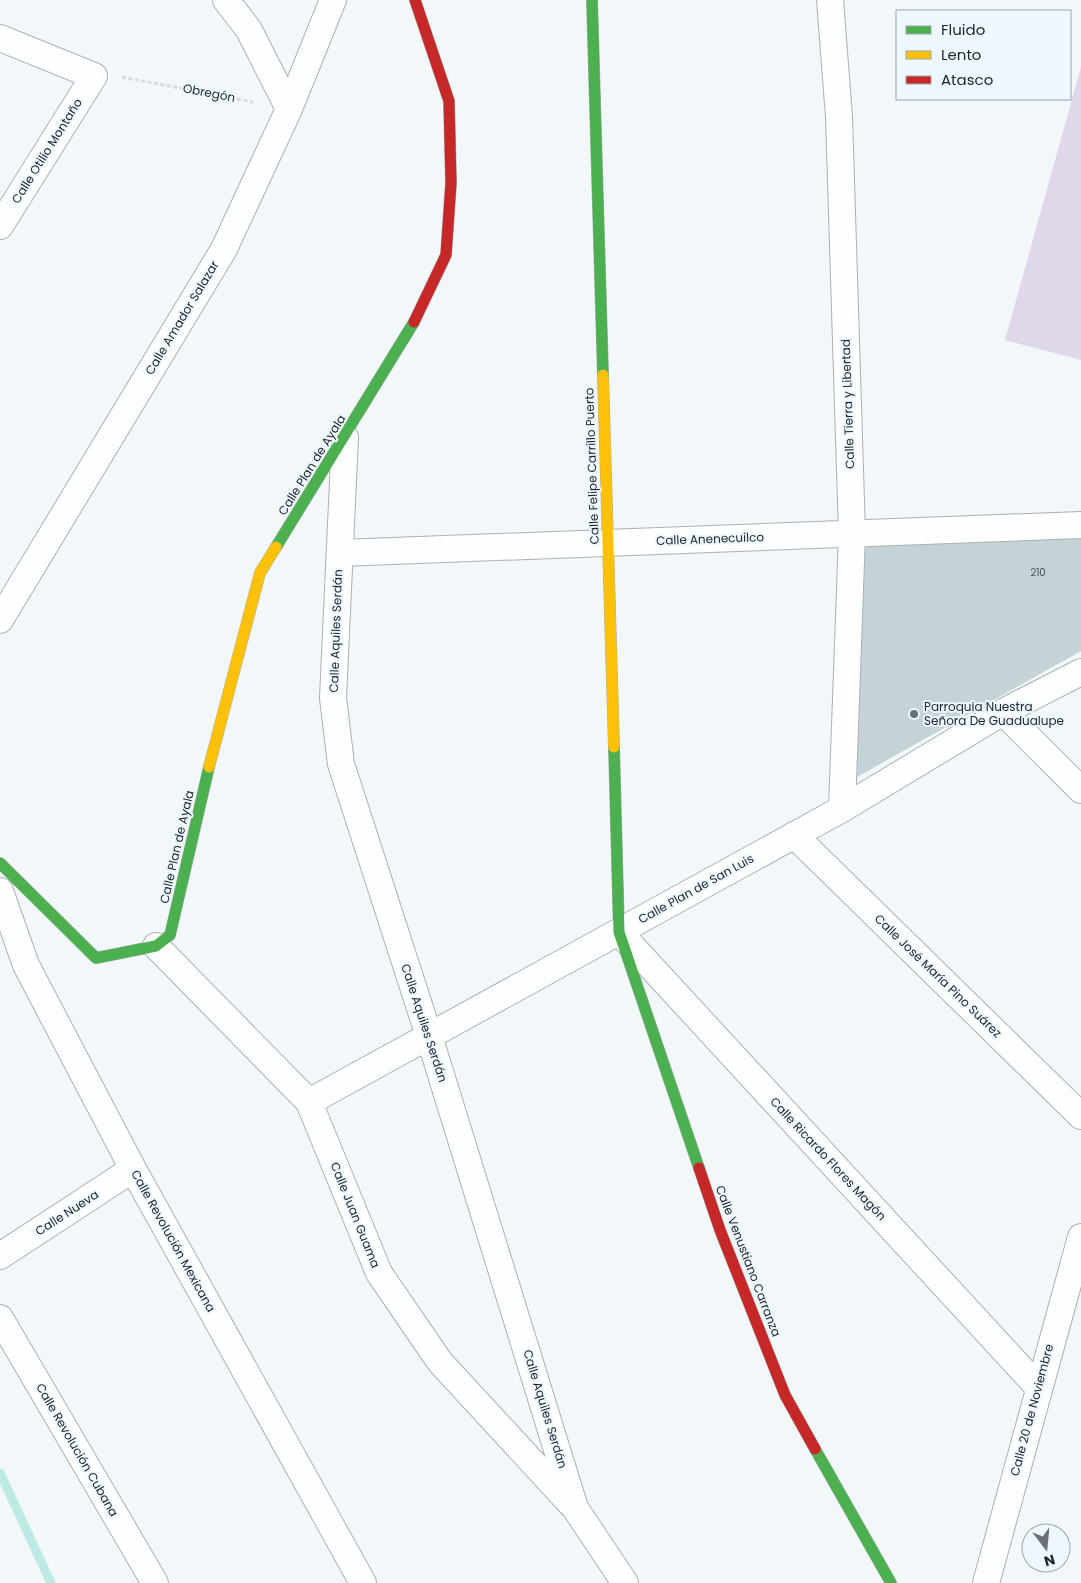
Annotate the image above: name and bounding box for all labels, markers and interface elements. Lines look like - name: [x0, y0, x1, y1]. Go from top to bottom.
- legend: [896, 10, 1071, 100]
- text: Fluido: [941, 19, 985, 40]
- text: Lento: [941, 44, 981, 65]
- text: Atasco: [941, 69, 993, 90]
- street label: Obregón: [181, 79, 237, 106]
- street label: Calle Otilio Montaño: [7, 95, 86, 207]
- street label: Calle Amador Salazar: [141, 257, 223, 378]
- street label: Calle Tierra y Libertad: [837, 339, 858, 469]
- street label: Calle Felipe Carrillo Puerto: [580, 387, 603, 545]
- street label: Calle Plan de Ayala: [274, 411, 349, 518]
- street label: Calle Anenecuilco: [656, 528, 765, 549]
- house number: 210: [1030, 565, 1046, 580]
- street label: Calle Aquiles Serdán: [325, 569, 346, 693]
- place label: Parroquia Nuestra Señora De Guadualupe: [924, 698, 1064, 729]
- marker: Parroquia Nuestra Señora De Guadualupe: [908, 708, 920, 720]
- street label: Calle Plan de Ayala: [155, 789, 198, 905]
- street label: Calle Plan de San Luis: [635, 850, 757, 927]
- street label: Calle José María Pino Suárez: [871, 910, 1006, 1041]
- street label: Calle Aquiles Serdán: [397, 961, 452, 1084]
- street label: Calle Ricardo Flores Magón: [767, 1093, 890, 1224]
- street label: Calle Juan Guama: [326, 1159, 384, 1270]
- street label: Calle Revolución Mexicana: [127, 1167, 220, 1315]
- street label: Calle Venustiano Carranza: [712, 1183, 785, 1339]
- street label: Calle Nueva: [32, 1186, 102, 1239]
- street label: Calle 20 de Noviembre: [1006, 1342, 1057, 1478]
- street label: Calle Aquiles Serdán: [519, 1347, 572, 1470]
- street label: Calle Revolución Cubana: [32, 1380, 123, 1520]
- north arrow: [1021, 1523, 1071, 1573]
- text: N: [1042, 1549, 1057, 1572]

